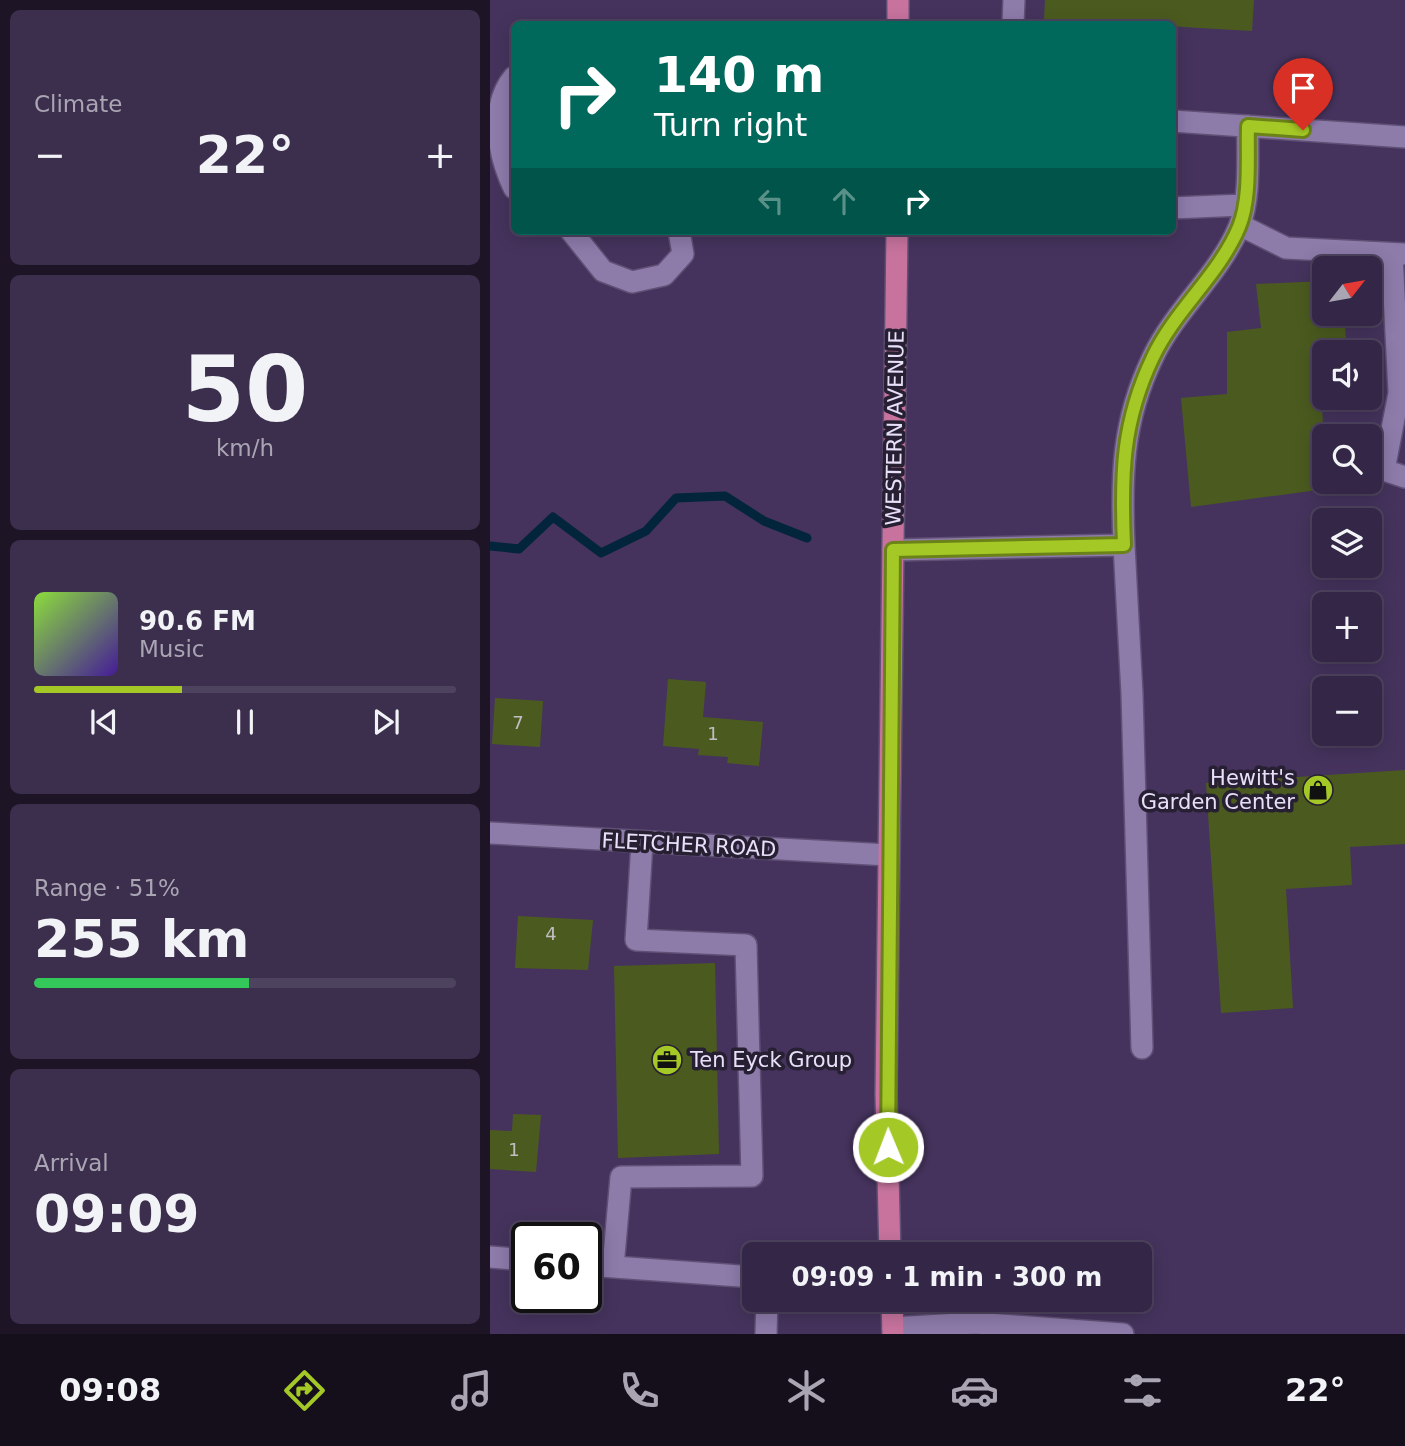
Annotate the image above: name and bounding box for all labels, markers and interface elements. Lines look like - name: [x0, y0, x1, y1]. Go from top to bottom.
- text: 140 m: [654, 47, 824, 104]
- icon: right: [539, 49, 630, 140]
- pin: [1273, 58, 1333, 130]
- icon: arrive: [1284, 69, 1322, 107]
- text: Climate: [34, 91, 123, 117]
- text: Turn right: [654, 106, 807, 144]
- text: 22°: [196, 125, 294, 185]
- text: −: [34, 133, 66, 177]
- text: +: [424, 133, 456, 177]
- icon: left: [752, 182, 790, 220]
- icon: ahead: [825, 182, 863, 220]
- icon: right: [898, 182, 936, 220]
- north arrow: [1312, 256, 1382, 326]
- map controls: [1312, 256, 1382, 746]
- street label: WESTERN AVENUE: [881, 330, 909, 526]
- text: 50: [182, 337, 308, 442]
- button: sound: [1312, 340, 1382, 410]
- button: search: [1312, 424, 1382, 494]
- text: km/h: [216, 435, 274, 461]
- button: layers: [1312, 508, 1382, 578]
- button: +: [1312, 592, 1382, 662]
- text: 90.6 FM: [139, 606, 256, 636]
- text: Music: [139, 636, 204, 662]
- button: −: [1312, 676, 1382, 746]
- icon: previous: [85, 703, 123, 741]
- icon: pause: [226, 703, 264, 741]
- icon: next: [367, 703, 405, 741]
- house number: 7: [512, 712, 524, 733]
- house number: 1: [707, 723, 719, 744]
- place label: Hewitt's Garden Center: [1141, 766, 1295, 814]
- shop icon: Hewitt's Garden Center: [1301, 773, 1335, 807]
- street label: FLETCHER ROAD: [601, 828, 777, 862]
- text: Range · 51%: [34, 875, 180, 901]
- text: 255 km: [34, 909, 249, 969]
- house number: 4: [545, 923, 557, 944]
- office icon: Ten Eyck Group: [650, 1043, 684, 1077]
- place label: Ten Eyck Group: [689, 1048, 852, 1072]
- position arrow: [851, 1110, 925, 1184]
- house number: 1: [508, 1139, 520, 1160]
- text: Arrival: [34, 1150, 109, 1176]
- text: 09:09: [34, 1184, 200, 1244]
- speed limit sign: 60: [511, 1222, 602, 1313]
- text: 09:09 · 1 min · 300 m: [792, 1262, 1102, 1292]
- icon: directions: [280, 1366, 329, 1415]
- icon: music: [447, 1366, 496, 1415]
- icon: phone: [615, 1366, 664, 1415]
- icon: climate: [782, 1366, 831, 1415]
- icon: car: [950, 1366, 999, 1415]
- icon: filters: [1118, 1366, 1167, 1415]
- text: 09:08: [59, 1371, 161, 1409]
- text: 22°: [1285, 1371, 1346, 1409]

